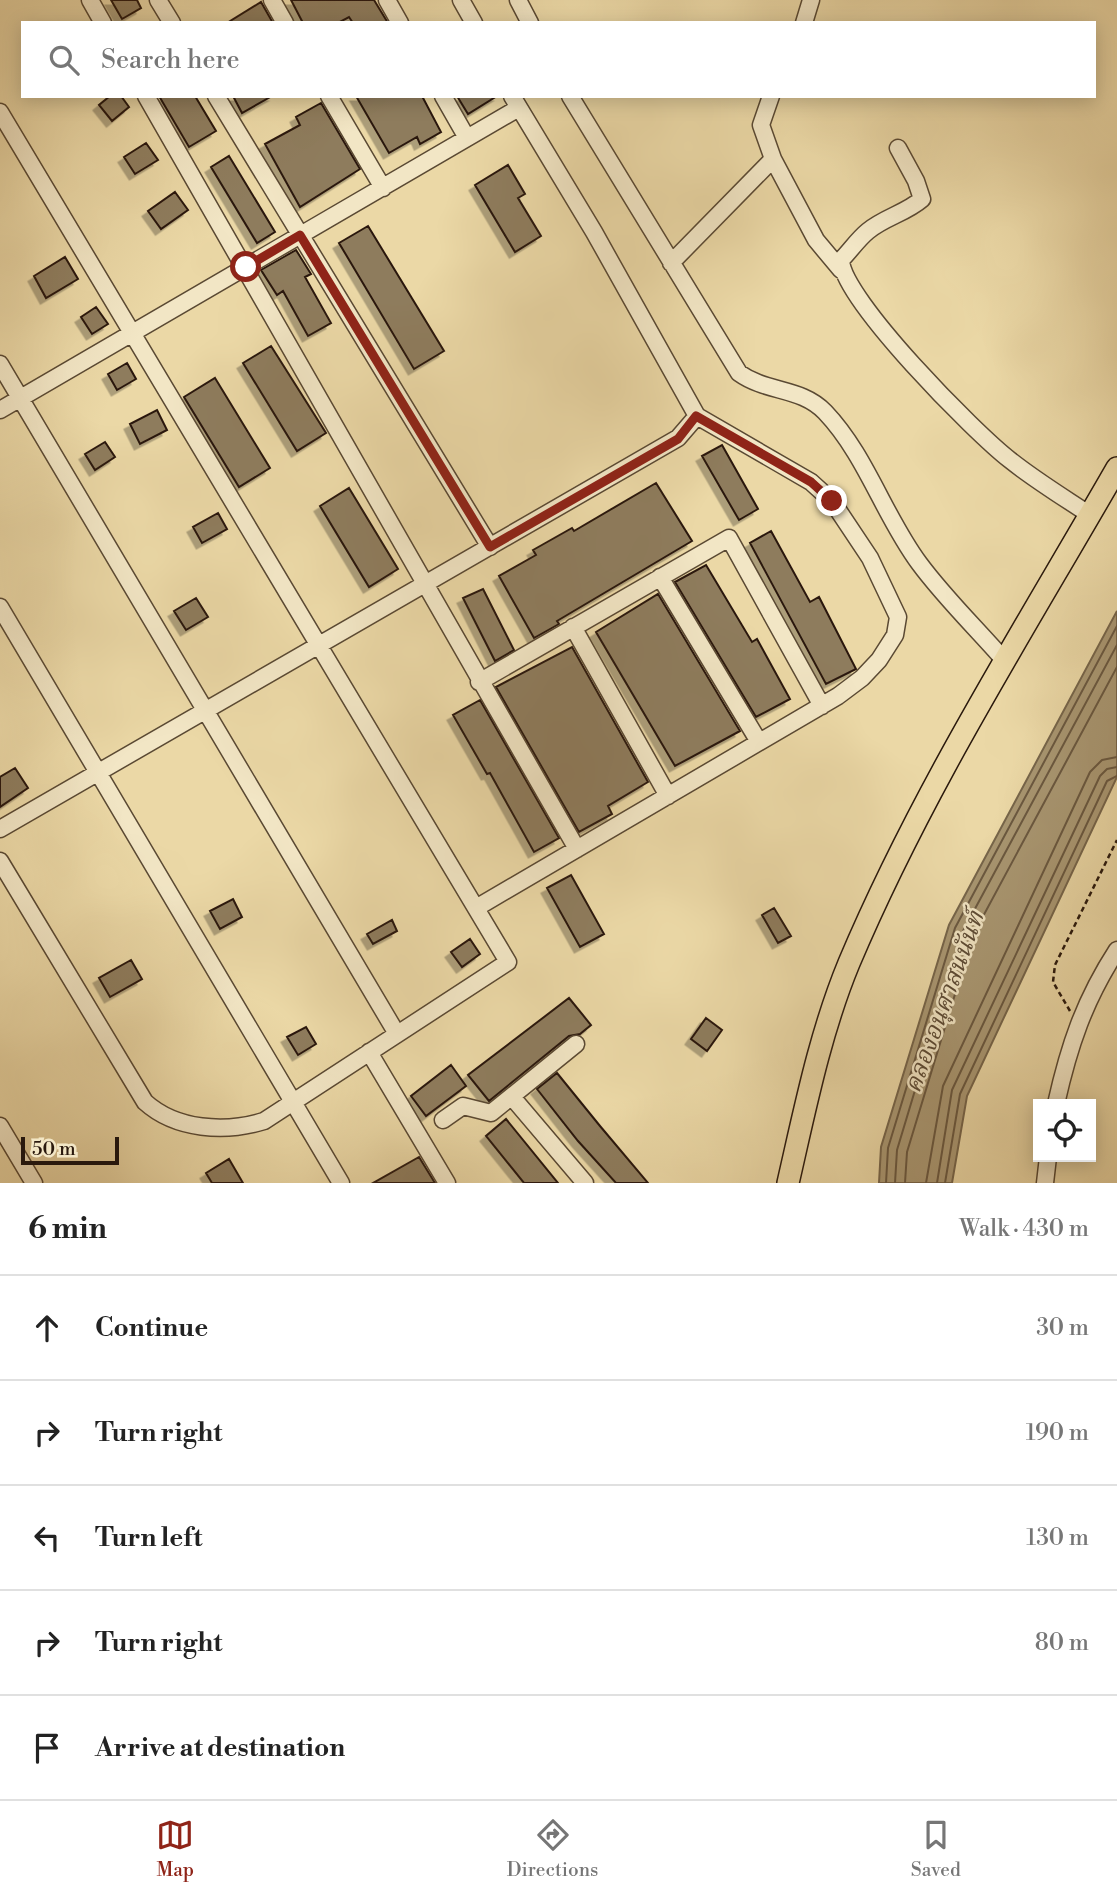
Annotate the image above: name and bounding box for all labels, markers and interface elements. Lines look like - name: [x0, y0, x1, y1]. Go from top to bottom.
- search box: [21, 21, 1096, 98]
- icon: search: [45, 41, 83, 79]
- text: Search here: [101, 44, 240, 76]
- route start: [230, 251, 261, 282]
- route end: [816, 485, 847, 516]
- water label: คลองอนุศาสนนันท์: [898, 903, 993, 1097]
- map controls: [1033, 1099, 1096, 1162]
- button: locate: [1033, 1099, 1096, 1162]
- scale bar: [21, 1134, 119, 1166]
- text: 50 m: [32, 1137, 76, 1161]
- text: 6 min: [28, 1210, 107, 1248]
- text: Walk · 430 m: [959, 1215, 1089, 1243]
- icon: ahead: [28, 1309, 66, 1347]
- text: Continue: [95, 1312, 208, 1344]
- text: 30 m: [1036, 1314, 1089, 1342]
- icon: right: [28, 1414, 66, 1452]
- text: Turn right: [95, 1417, 223, 1449]
- text: 190 m: [1026, 1419, 1089, 1447]
- icon: left: [28, 1519, 66, 1557]
- text: Turn left: [95, 1522, 203, 1554]
- text: 130 m: [1026, 1524, 1089, 1552]
- icon: right: [28, 1624, 66, 1662]
- text: Turn right: [95, 1627, 223, 1659]
- text: 80 m: [1035, 1629, 1089, 1657]
- icon: arrive: [28, 1729, 66, 1767]
- text: Arrive at destination: [95, 1732, 345, 1764]
- tab: Map: [156, 1816, 194, 1882]
- tab: Directions: [507, 1816, 598, 1882]
- tab: Saved: [911, 1816, 961, 1882]

